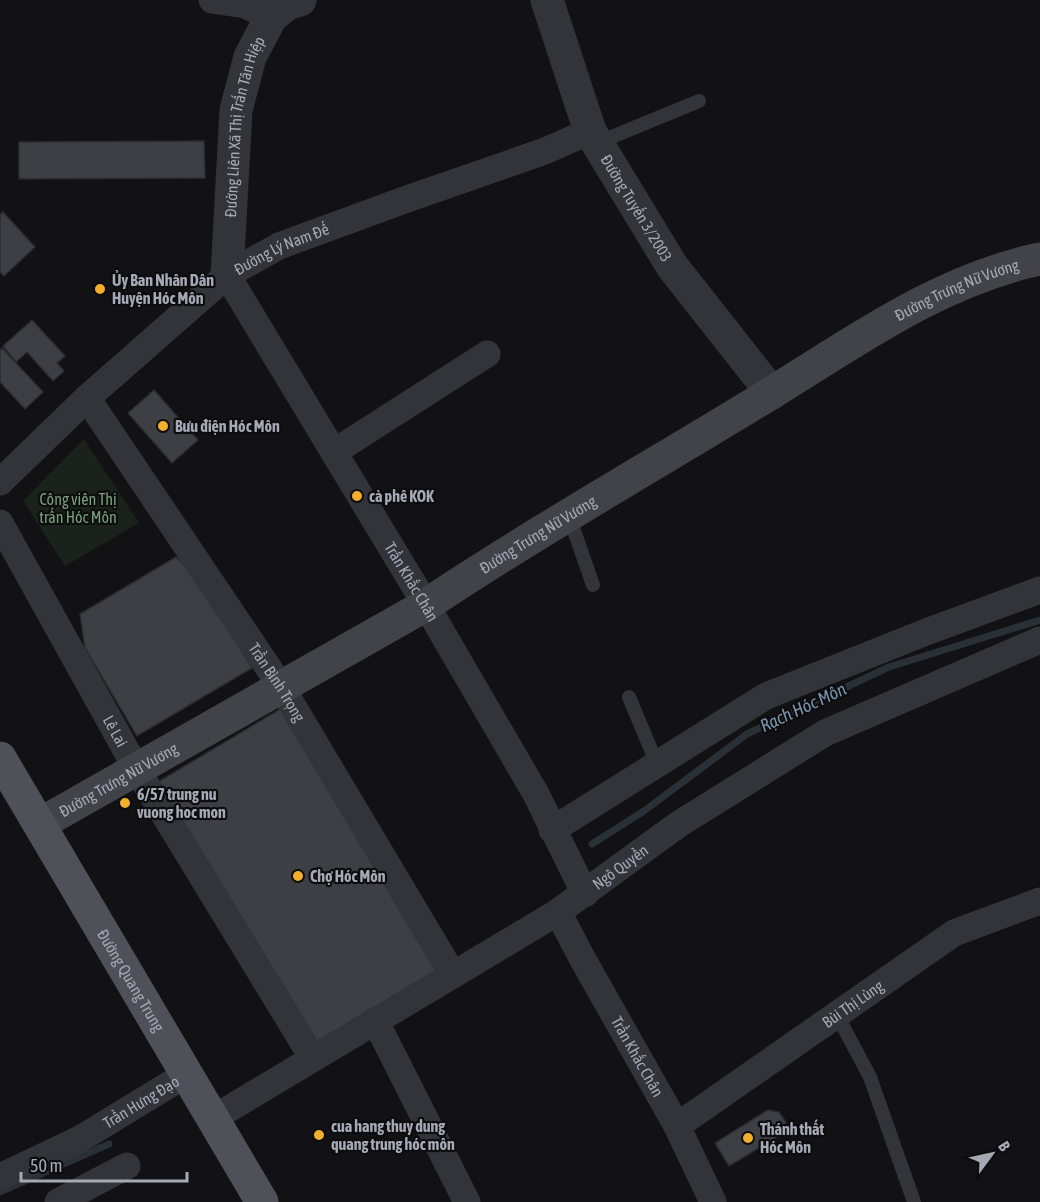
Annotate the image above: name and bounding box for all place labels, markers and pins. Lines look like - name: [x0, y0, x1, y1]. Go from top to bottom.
- place label: Ủy Ban Nhân Dân Huyện Hóc Môn: [112, 270, 214, 307]
- marker: Ủy Ban Nhân Dân Huyện Hóc Môn: [93, 282, 107, 296]
- place label: Bưu điện Hóc Môn: [175, 417, 280, 435]
- marker: Bưu điện Hóc Môn: [156, 419, 170, 433]
- place label: cà phê KOK: [369, 487, 434, 505]
- marker: cà phê KOK: [350, 489, 364, 503]
- place label: 6/57 trung nu vuong hoc mon: [137, 785, 226, 821]
- marker: 6/57 trung nu vuong hoc mon: [118, 796, 132, 810]
- place label: Chợ Hóc Môn: [310, 867, 386, 885]
- marker: Chợ Hóc Môn: [291, 869, 305, 883]
- place label: cua hang thuy dung quang trung hóc môn: [331, 1117, 455, 1153]
- place label: Thánh thất Hóc Môn: [760, 1119, 824, 1156]
- marker: cua hang thuy dung quang trung hóc môn: [312, 1128, 326, 1142]
- marker: Thánh thất Hóc Môn: [741, 1131, 755, 1145]

